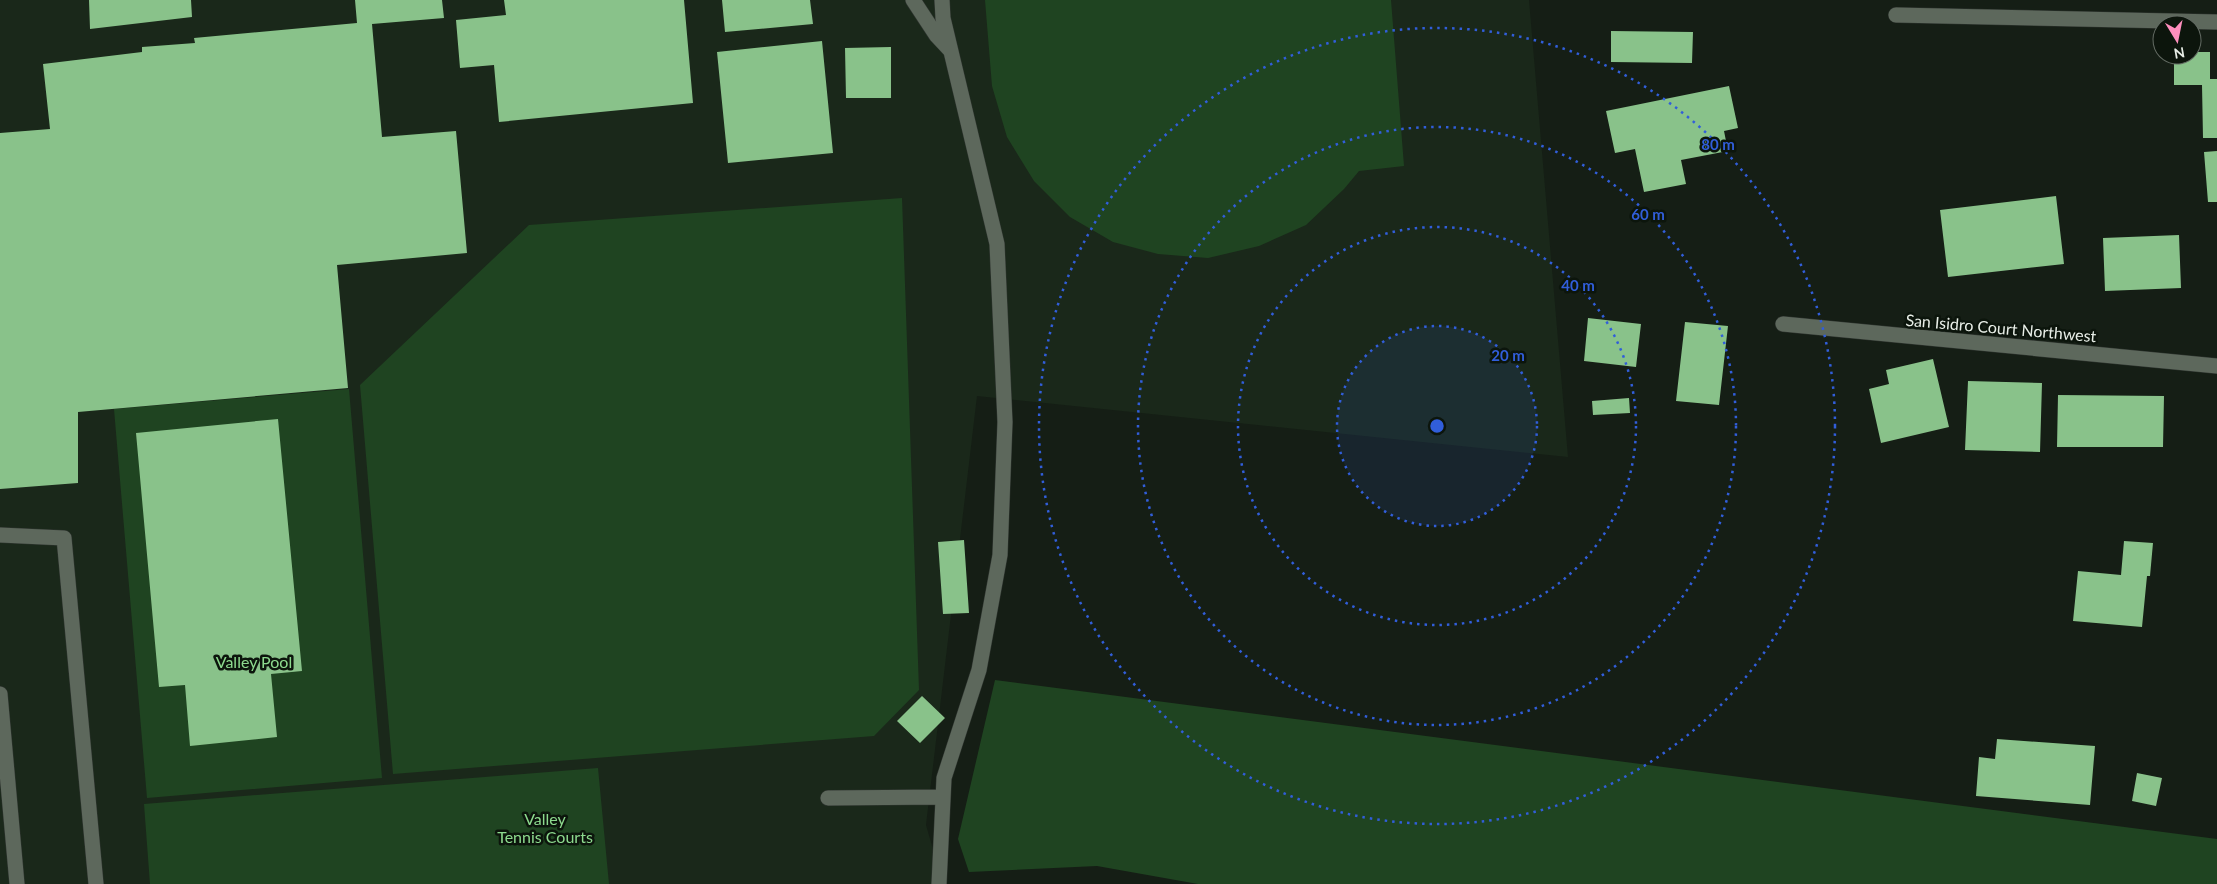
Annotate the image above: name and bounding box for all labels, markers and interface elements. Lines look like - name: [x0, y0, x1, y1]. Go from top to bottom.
- north arrow: [2152, 15, 2202, 65]
- text: N: [2173, 44, 2186, 63]
- text: 80 m: [1701, 135, 1735, 153]
- text: 60 m: [1631, 205, 1665, 223]
- text: 40 m: [1561, 276, 1595, 294]
- street label: San Isidro Court Northwest: [1905, 310, 2097, 345]
- text: 20 m: [1491, 346, 1525, 364]
- centre of rings: [1428, 417, 1446, 435]
- park label: Valley Pool: [216, 652, 292, 671]
- park label: Valley Tennis Courts: [497, 809, 593, 846]

